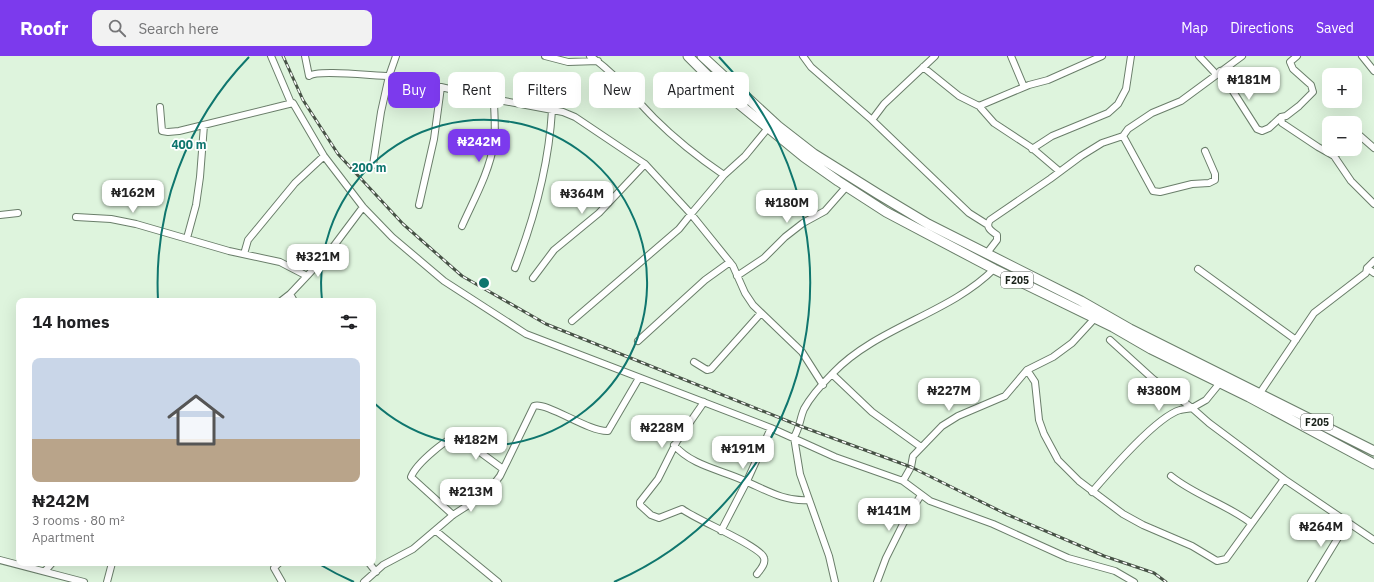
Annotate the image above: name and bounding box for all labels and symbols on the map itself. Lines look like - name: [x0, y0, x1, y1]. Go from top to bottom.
- pin: ₦181M: [1221, 67, 1277, 101]
- pin: ₦242M: [451, 129, 507, 163]
- text: 400 m: [171, 137, 207, 152]
- text: 200 m: [351, 160, 387, 175]
- pin: ₦162M: [105, 180, 161, 214]
- pin: ₦364M: [554, 181, 610, 215]
- pin: ₦180M: [759, 190, 815, 224]
- pin: ₦321M: [290, 244, 346, 278]
- road number: F205: [1001, 272, 1033, 288]
- centre of rings: [477, 276, 491, 290]
- pin: ₦227M: [921, 378, 977, 412]
- pin: ₦380M: [1131, 378, 1187, 412]
- road number: F205: [1301, 414, 1333, 430]
- pin: ₦228M: [634, 415, 690, 449]
- pin: ₦182M: [448, 427, 504, 461]
- pin: ₦191M: [715, 436, 771, 470]
- pin: ₦213M: [443, 479, 499, 513]
- pin: ₦141M: [861, 498, 917, 532]
- pin: ₦264M: [1293, 514, 1349, 548]

